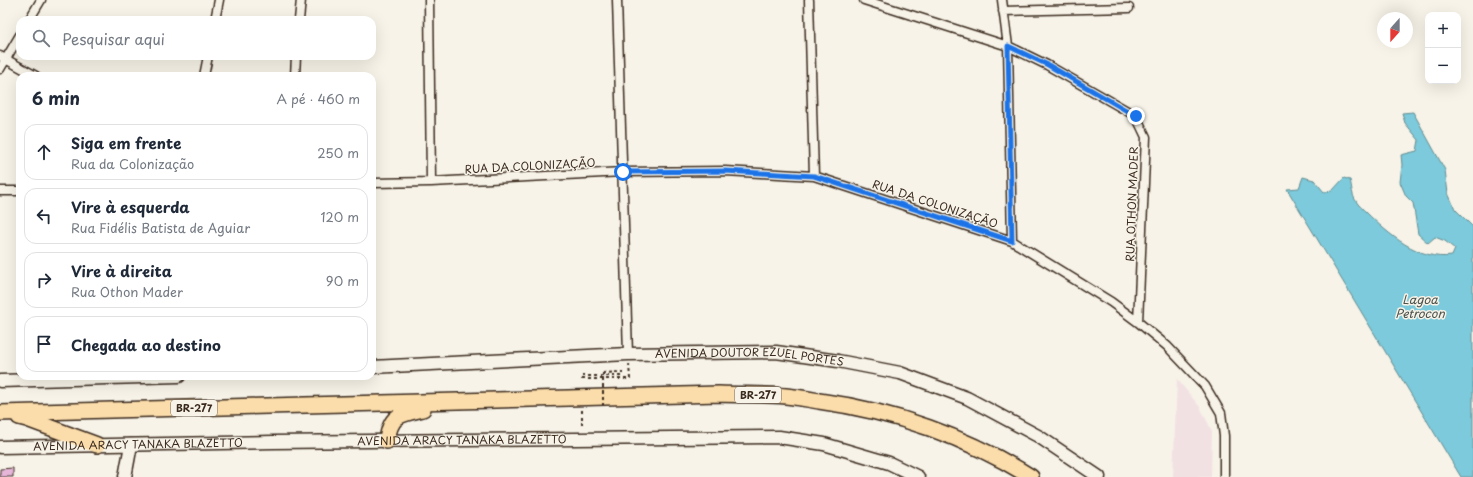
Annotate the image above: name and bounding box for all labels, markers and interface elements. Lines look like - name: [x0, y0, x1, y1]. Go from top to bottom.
- north arrow: [1377, 12, 1413, 48]
- map controls: [1425, 12, 1461, 84]
- button: +: [1425, 12, 1461, 48]
- search box: [16, 16, 376, 60]
- icon: search: [30, 27, 52, 49]
- text: Pesquisar aqui: [62, 27, 165, 50]
- button: −: [1425, 48, 1461, 84]
- text: 6 min: [32, 85, 80, 111]
- text: A pé · 460 m: [277, 89, 360, 108]
- route end: [1127, 107, 1145, 125]
- text: Siga em frente: [71, 131, 181, 154]
- icon: ahead: [33, 141, 55, 163]
- text: 250 m: [317, 143, 359, 162]
- street label: RUA OTHON MADER: [1121, 146, 1142, 262]
- text: Rua da Colonização: [71, 154, 194, 173]
- street label: RUA DA COLONIZAÇÃO: [464, 154, 596, 177]
- route start: [614, 163, 632, 181]
- street label: RUA DA COLONIZAÇÃO: [870, 175, 1000, 232]
- text: Vire à esquerda: [71, 195, 190, 218]
- icon: left: [33, 205, 55, 227]
- text: 120 m: [320, 207, 359, 226]
- text: Rua Fidélis Batista de Aguiar: [71, 218, 250, 237]
- text: Vire à direita: [71, 259, 172, 282]
- icon: right: [33, 269, 55, 291]
- text: 90 m: [326, 271, 359, 290]
- text: Rua Othon Mader: [71, 282, 183, 301]
- water label: Lagoa Petrocon: [1395, 290, 1446, 322]
- icon: arrive: [33, 333, 55, 355]
- text: Chegada ao destino: [71, 333, 221, 356]
- street label: AVENIDA DOUTOR EZUEL PORTES: [655, 343, 845, 370]
- road number: BR-277: [735, 387, 781, 403]
- road number: BR-277: [171, 400, 217, 416]
- street label: AVENIDA ARACY TANAKA BLAZETTO: [357, 430, 567, 449]
- street label: AVENIDA ARACY TANAKA BLAZETTO: [33, 434, 243, 454]

